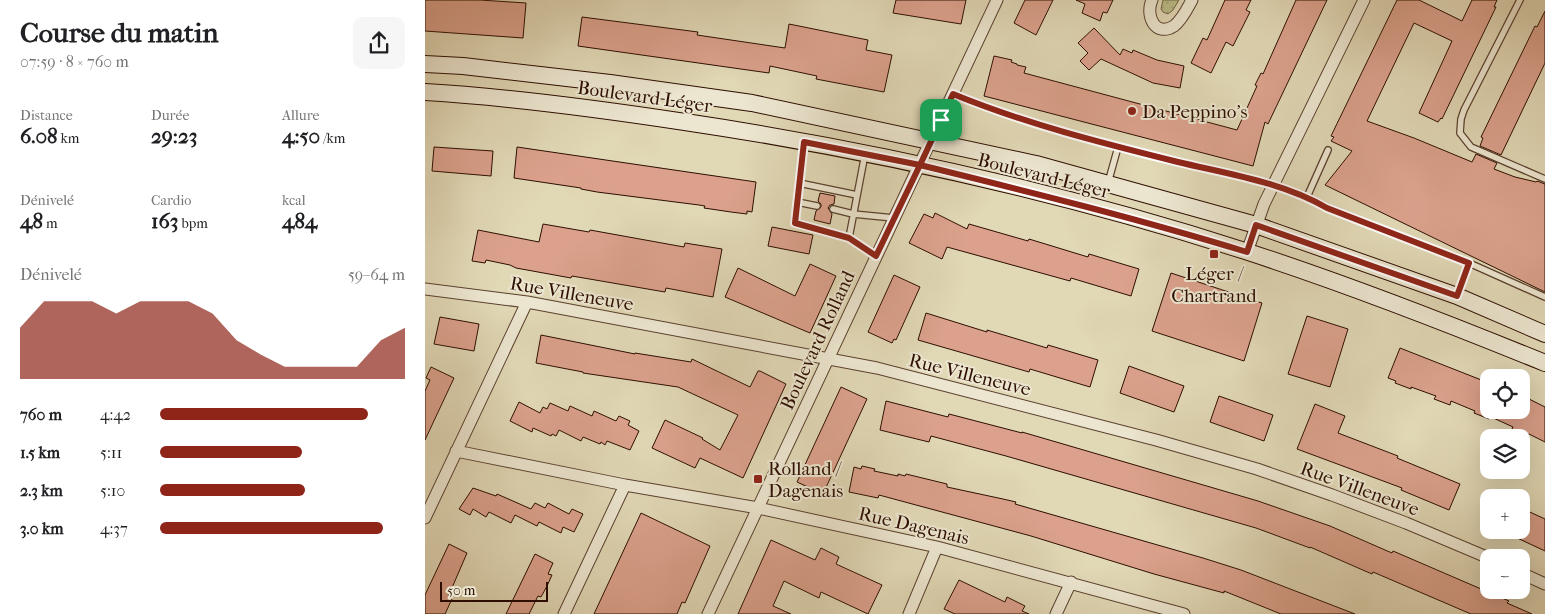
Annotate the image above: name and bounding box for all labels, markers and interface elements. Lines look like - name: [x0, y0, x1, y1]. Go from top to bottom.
- text: Course du matin: [20, 16, 219, 49]
- button: share: [353, 17, 405, 69]
- text: 07:59 · 8 × 760 m: [20, 52, 129, 71]
- street label: Boulevard Léger: [576, 77, 715, 117]
- pin: [920, 99, 962, 141]
- place label: Da Peppino's: [1142, 101, 1247, 123]
- marker: Da Peppino's: [1126, 105, 1138, 117]
- icon: arrive: [927, 106, 955, 134]
- text: Distance: [20, 107, 73, 124]
- text: Durée: [151, 107, 189, 124]
- text: Allure: [282, 107, 319, 124]
- text: 6.08: [20, 124, 58, 148]
- text: 29:23: [151, 124, 197, 148]
- text: 4:50: [282, 124, 320, 148]
- text: km: [58, 130, 79, 147]
- text: /km: [320, 130, 345, 147]
- street label: Boulevard Léger: [975, 149, 1113, 203]
- text: Dénivelé: [20, 192, 74, 209]
- text: Cardio: [151, 192, 191, 209]
- text: kcal: [282, 192, 306, 209]
- text: 48: [20, 209, 43, 233]
- text: 163: [151, 209, 178, 233]
- text: 484: [282, 209, 317, 233]
- text: m: [43, 215, 58, 232]
- text: bpm: [178, 215, 208, 232]
- marker: Léger / Chartrand: [1208, 248, 1220, 260]
- place label: Léger / Chartrand: [1171, 263, 1257, 307]
- text: Dénivelé: [20, 265, 82, 284]
- text: 59–64 m: [348, 265, 405, 284]
- street label: Boulevard Rolland: [776, 267, 860, 413]
- street label: Rue Villeneuve: [508, 272, 635, 316]
- street label: Rue Villeneuve: [907, 349, 1033, 401]
- map controls: [1480, 369, 1530, 599]
- button: locate: [1480, 369, 1530, 419]
- text: 760 m: [20, 405, 62, 424]
- text: 4:42: [100, 405, 131, 424]
- button: layers: [1480, 429, 1530, 479]
- text: 1.5 km: [20, 443, 60, 462]
- text: 5:11: [100, 443, 122, 462]
- street label: Rue Villeneuve: [1297, 457, 1422, 521]
- place label: Rolland / Dagenais: [768, 458, 843, 502]
- marker: Rolland / Dagenais: [752, 473, 764, 485]
- text: 2.3 km: [20, 481, 63, 500]
- text: 5:10: [100, 481, 125, 500]
- button: +: [1480, 489, 1530, 539]
- street label: Rue Dagenais: [856, 503, 971, 549]
- text: 3.0 km: [20, 519, 63, 538]
- text: 4:37: [100, 519, 128, 538]
- button: −: [1480, 549, 1530, 599]
- scale bar: [440, 579, 547, 602]
- text: 50 m: [447, 582, 475, 599]

